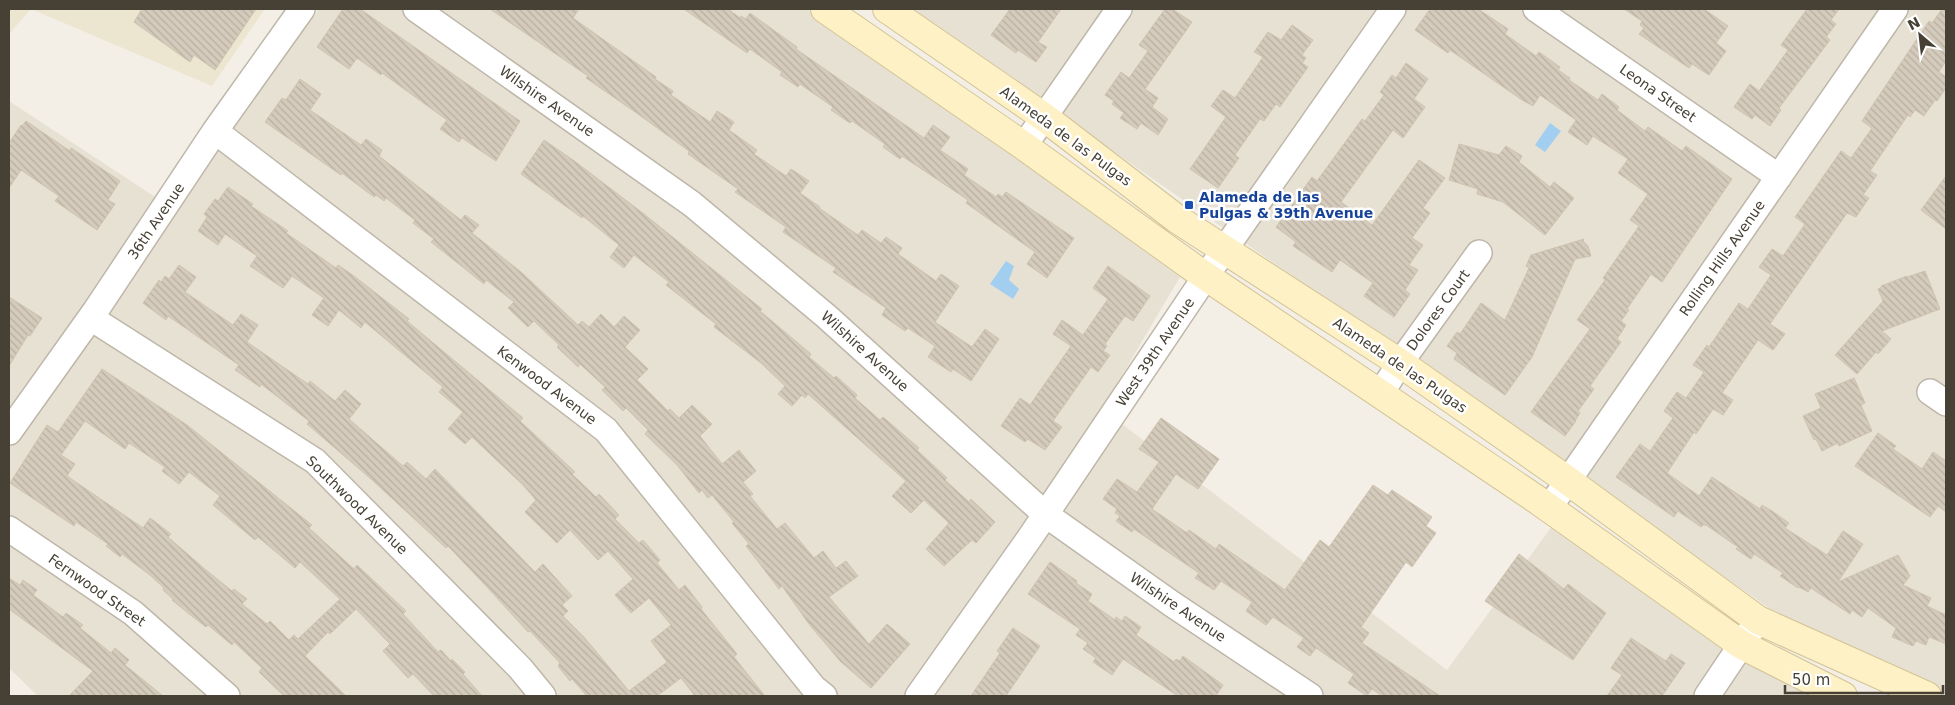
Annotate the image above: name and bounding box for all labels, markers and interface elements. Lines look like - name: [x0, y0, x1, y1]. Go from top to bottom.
- north arrow: [1895, 10, 1945, 60]
- text: N: [1905, 14, 1923, 33]
- street label: Leona Street: [1617, 61, 1700, 125]
- street label: Wilshire Avenue: [497, 62, 597, 140]
- street label: Alameda de las Pulgas: [997, 83, 1135, 189]
- street label: 36th Avenue: [125, 180, 187, 262]
- place label: Alameda de las Pulgas & 39th Avenue: [1199, 189, 1373, 221]
- street label: Rolling Hills Avenue: [1676, 197, 1768, 319]
- marker: Alameda de las Pulgas & 39th Avenue: [1183, 199, 1195, 211]
- street label: Dolores Court: [1403, 266, 1473, 354]
- street label: West 39th Avenue: [1113, 295, 1197, 409]
- street label: Wilshire Avenue: [818, 308, 912, 394]
- street label: Alameda de las Pulgas: [1330, 314, 1470, 416]
- street label: Kenwood Avenue: [494, 343, 600, 427]
- street label: Southwood Avenue: [303, 452, 411, 558]
- street label: Fernwood Street: [45, 551, 149, 630]
- street label: Wilshire Avenue: [1127, 569, 1229, 645]
- scale bar: [1785, 662, 1942, 694]
- text: 50 m: [1792, 671, 1830, 689]

